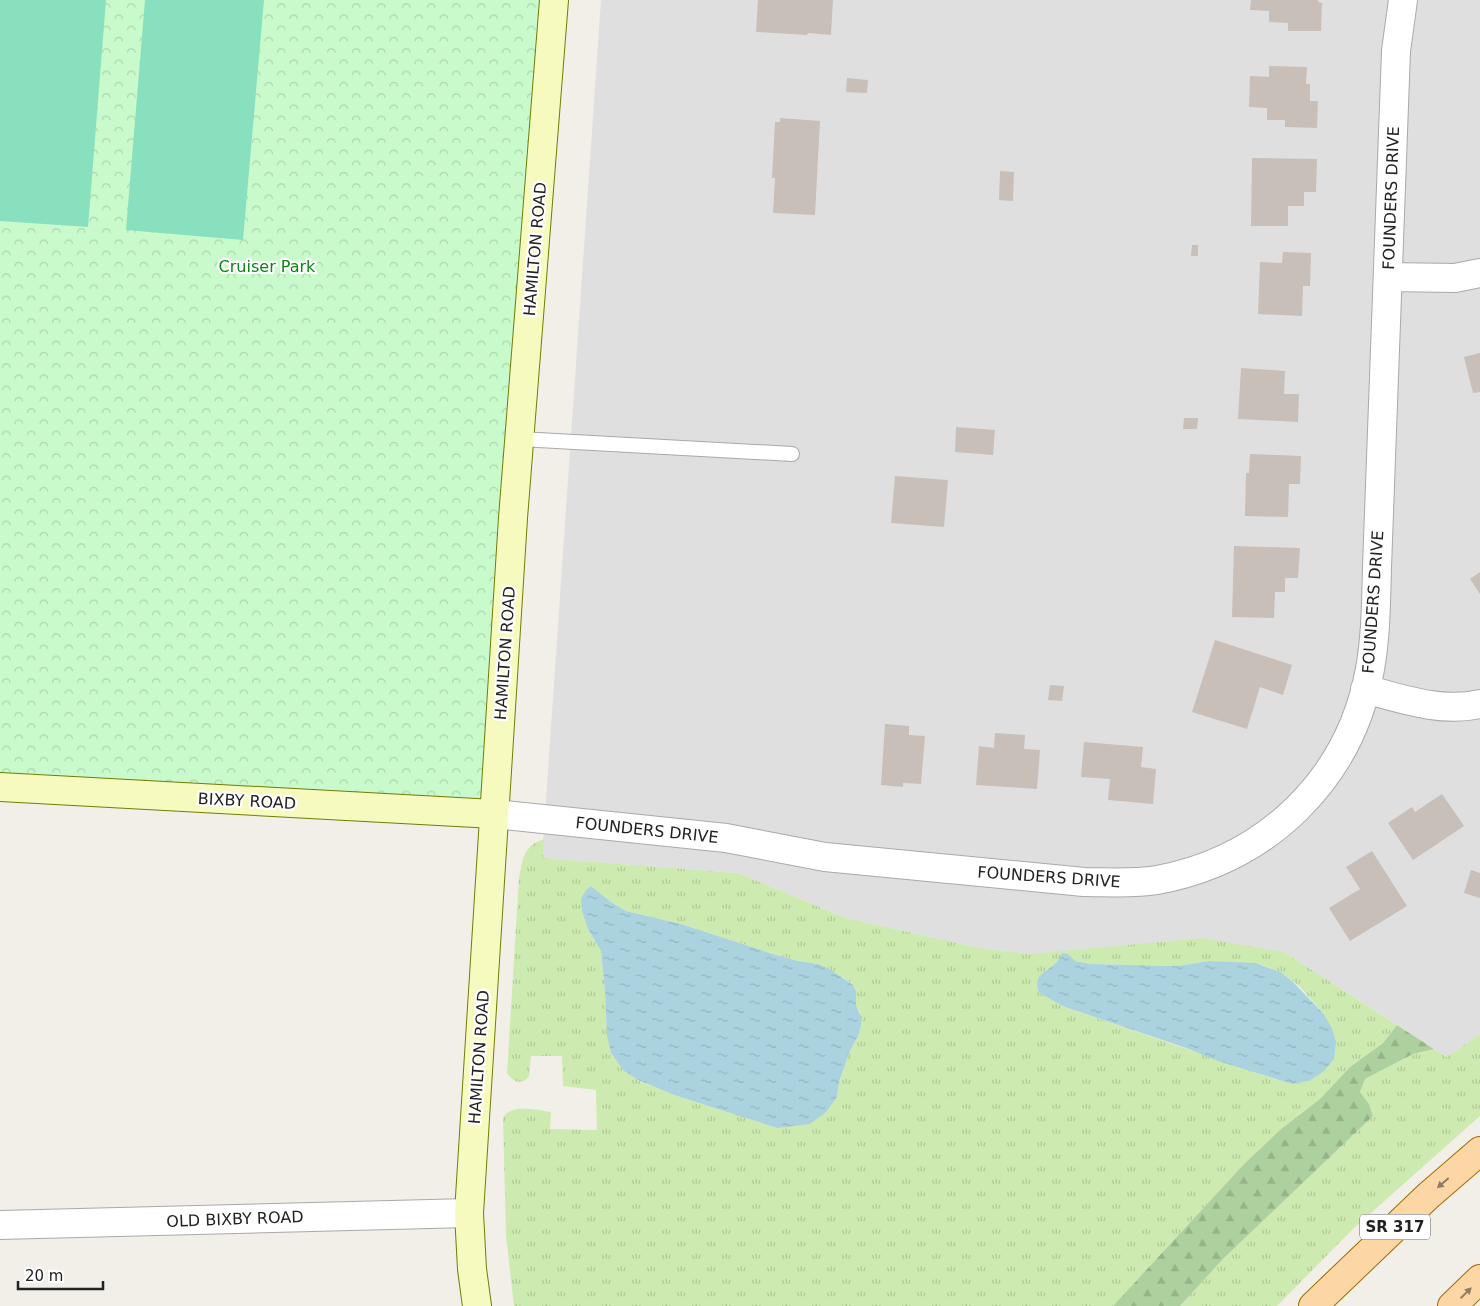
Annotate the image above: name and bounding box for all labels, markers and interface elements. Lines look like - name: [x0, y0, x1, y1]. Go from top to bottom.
- street label: FOUNDERS DRIVE: [1379, 126, 1403, 270]
- street label: HAMILTON ROAD: [520, 181, 550, 317]
- park label: Cruiser Park: [219, 257, 316, 276]
- street label: FOUNDERS DRIVE: [1359, 530, 1387, 674]
- street label: HAMILTON ROAD: [491, 585, 519, 721]
- street label: BIXBY ROAD: [197, 789, 297, 813]
- street label: FOUNDERS DRIVE: [575, 813, 719, 847]
- street label: FOUNDERS DRIVE: [977, 863, 1121, 891]
- street label: HAMILTON ROAD: [465, 989, 493, 1125]
- one-way arrow: [1437, 1178, 1450, 1189]
- street label: OLD BIXBY ROAD: [166, 1207, 304, 1231]
- road number: SR 317: [1360, 1214, 1430, 1240]
- scale bar: [18, 1258, 102, 1290]
- text: 20 m: [25, 1267, 63, 1285]
- one-way arrow: [1460, 1287, 1472, 1299]

